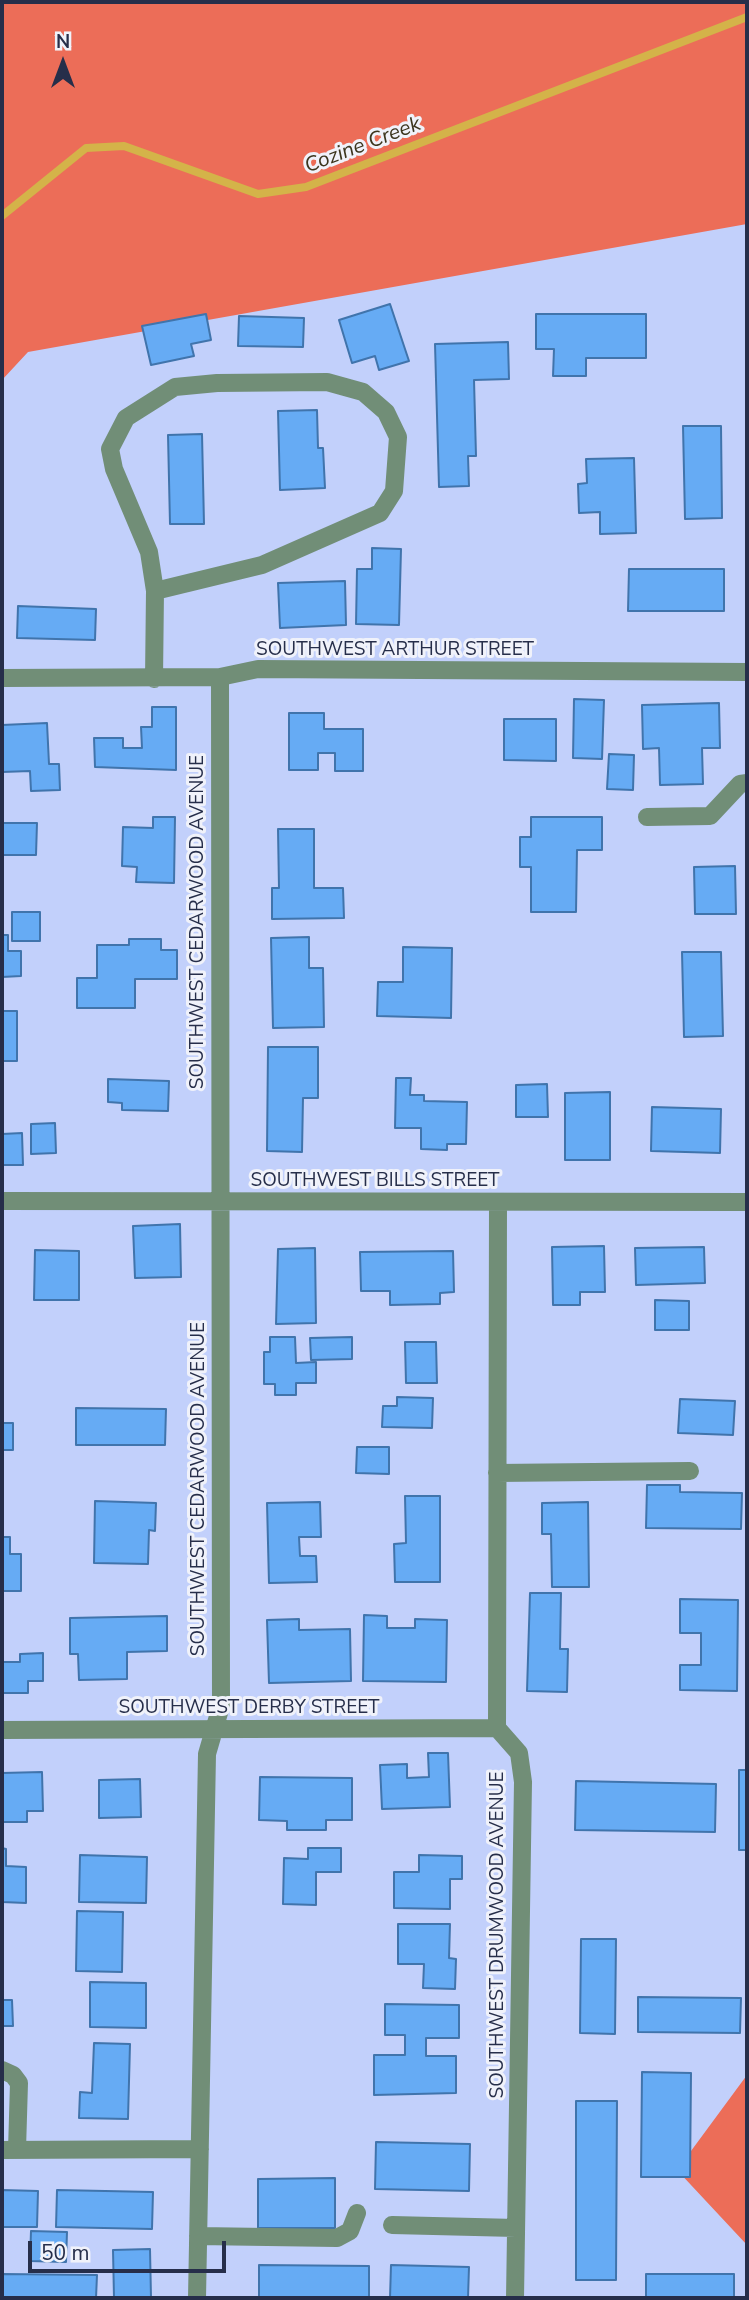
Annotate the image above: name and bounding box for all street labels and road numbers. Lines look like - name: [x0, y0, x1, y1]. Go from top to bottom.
- street label: SOUTHWEST ARTHUR STREET: [256, 639, 534, 661]
- street label: SOUTHWEST CEDARWOOD AVENUE: [187, 755, 209, 1089]
- street label: SOUTHWEST BILLS STREET: [251, 1170, 499, 1192]
- street label: SOUTHWEST CEDARWOOD AVENUE: [188, 1322, 210, 1656]
- street label: SOUTHWEST DERBY STREET: [118, 1697, 380, 1719]
- street label: SOUTHWEST DRUMWOOD AVENUE: [487, 1771, 509, 2099]

